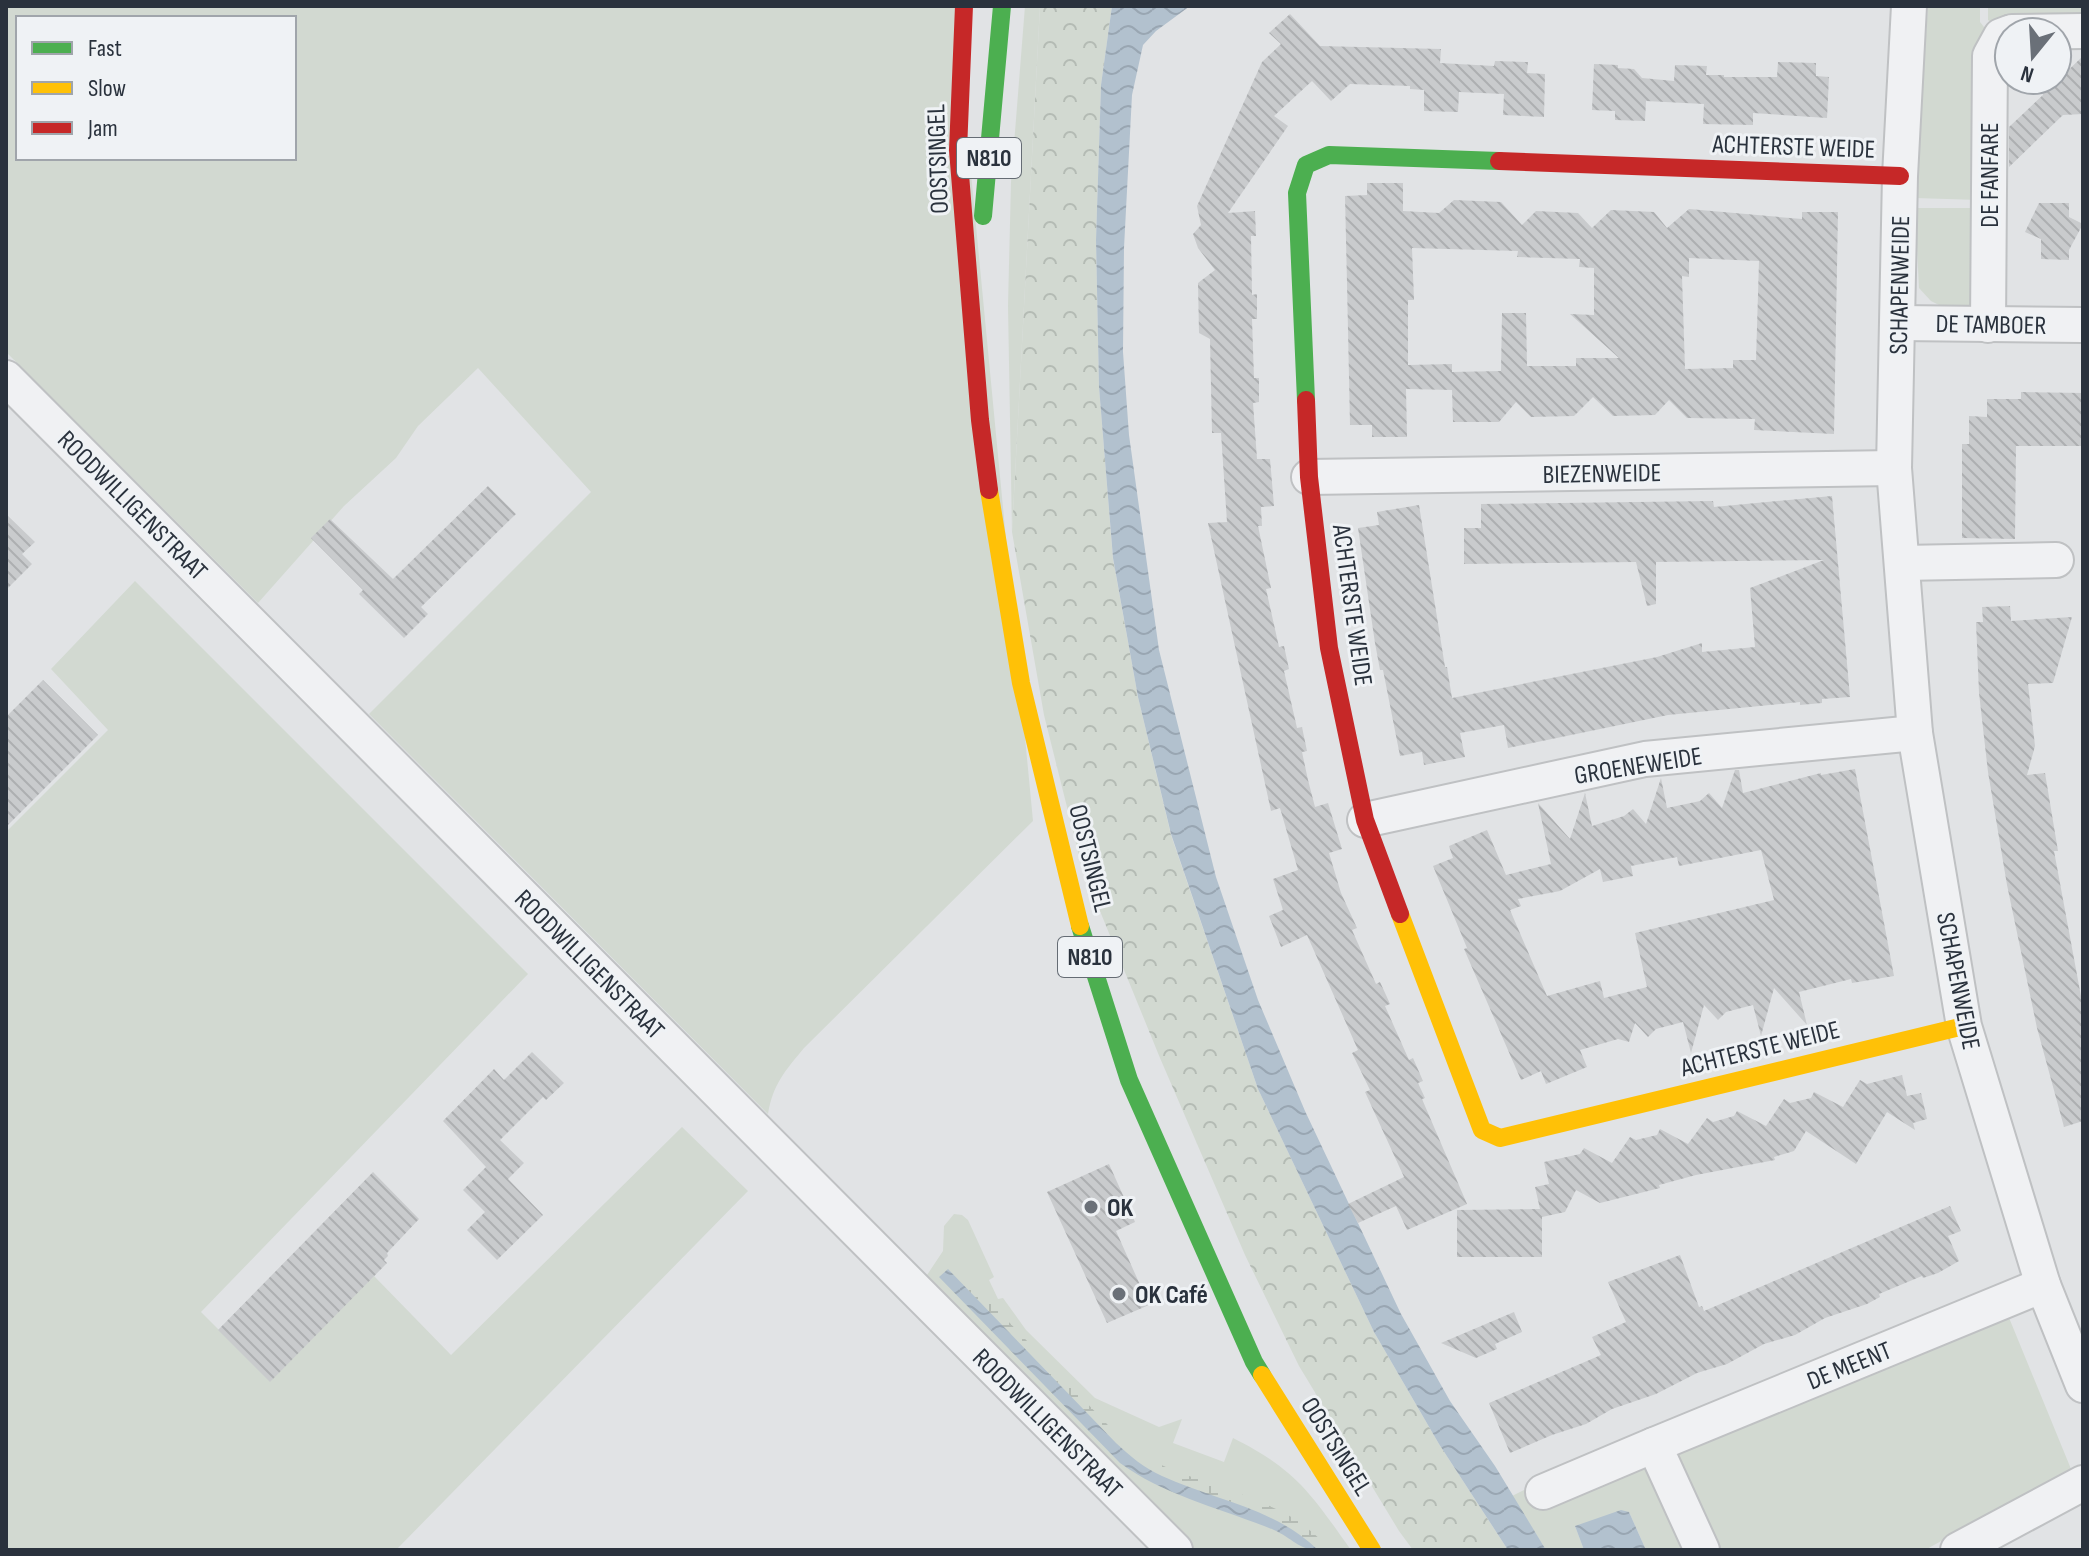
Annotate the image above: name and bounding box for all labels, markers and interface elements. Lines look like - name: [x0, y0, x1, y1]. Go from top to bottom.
- legend: [16, 16, 296, 160]
- north arrow: [1993, 16, 2073, 96]
- text: Fast: [88, 34, 122, 63]
- text: N: [2018, 59, 2037, 88]
- text: Slow: [88, 74, 126, 103]
- street label: OOSTSINGEL: [921, 103, 956, 214]
- text: Jam: [87, 114, 118, 143]
- street label: DE FANFARE: [1975, 122, 2006, 228]
- street label: ACHTERSTE WEIDE: [1711, 129, 1876, 166]
- road number: N810: [957, 138, 1021, 178]
- street label: SCHAPENWEIDE: [1884, 215, 1917, 355]
- street label: DE TAMBOER: [1935, 309, 2047, 342]
- street label: ROODWILLIGENSTRAAT: [51, 425, 213, 587]
- street label: BIEZENWEIDE: [1542, 458, 1662, 491]
- street label: ACHTERSTE WEIDE: [1325, 521, 1378, 688]
- street label: GROENEWEIDE: [1572, 741, 1704, 792]
- street label: OOSTSINGEL: [1061, 801, 1118, 916]
- street label: ROODWILLIGENSTRAAT: [508, 884, 670, 1046]
- street label: SCHAPENWEIDE: [1929, 910, 1986, 1053]
- road number: N810: [1058, 937, 1122, 977]
- street label: ACHTERSTE WEIDE: [1677, 1015, 1843, 1084]
- place label: OK: [1107, 1193, 1134, 1224]
- marker: OK: [1082, 1198, 1100, 1216]
- place label: OK Café: [1135, 1280, 1208, 1311]
- marker: OK Café: [1110, 1285, 1128, 1303]
- street label: DE MEENT: [1803, 1335, 1896, 1397]
- street label: ROODWILLIGENSTRAAT: [966, 1343, 1128, 1505]
- street label: OOSTSINGEL: [1293, 1392, 1378, 1502]

